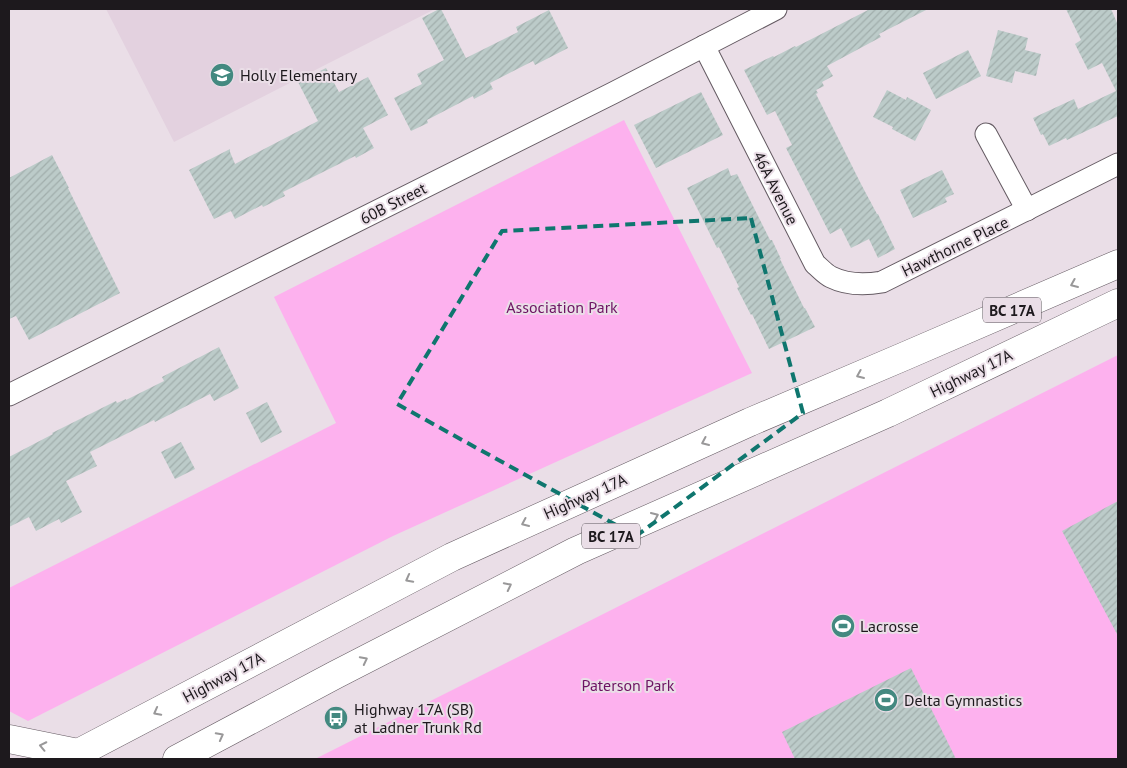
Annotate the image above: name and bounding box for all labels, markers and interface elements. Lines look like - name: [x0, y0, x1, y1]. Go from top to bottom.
- school or university icon: Holly Elementary: [209, 62, 235, 88]
- place label: Holly Elementary: [240, 65, 358, 85]
- street label: 46A Avenue: [749, 148, 803, 228]
- street label: 60B Street: [356, 178, 430, 228]
- street label: Hawthorne Place: [898, 212, 1012, 280]
- one-way arrow: [1070, 277, 1079, 288]
- park label: Association Park: [506, 297, 618, 317]
- road number: BC 17A: [983, 298, 1041, 322]
- street label: Highway 17A: [927, 344, 1016, 402]
- one-way arrow: [856, 369, 865, 380]
- one-way arrow: [701, 436, 710, 446]
- street label: Highway 17A: [540, 468, 630, 523]
- one-way arrow: [650, 512, 659, 523]
- one-way arrow: [521, 517, 530, 528]
- road number: BC 17A: [582, 524, 640, 548]
- one-way arrow: [405, 573, 414, 583]
- one-way arrow: [503, 582, 512, 592]
- sports icon: Lacrosse: [830, 613, 856, 639]
- place label: Lacrosse: [860, 616, 919, 636]
- street label: Highway 17A: [179, 647, 268, 707]
- one-way arrow: [359, 656, 368, 666]
- park label: Paterson Park: [582, 675, 675, 695]
- sports icon: Delta Gymnastics: [873, 687, 899, 713]
- place label: Delta Gymnastics: [904, 690, 1022, 710]
- place label: Highway 17A (SB) at Ladner Trunk Rd: [354, 699, 482, 737]
- bus stop icon: Highway 17A (SB) at Ladner Trunk Rd: [323, 705, 349, 731]
- one-way arrow: [153, 706, 162, 716]
- one-way arrow: [215, 732, 224, 742]
- one-way arrow: [39, 741, 48, 752]

